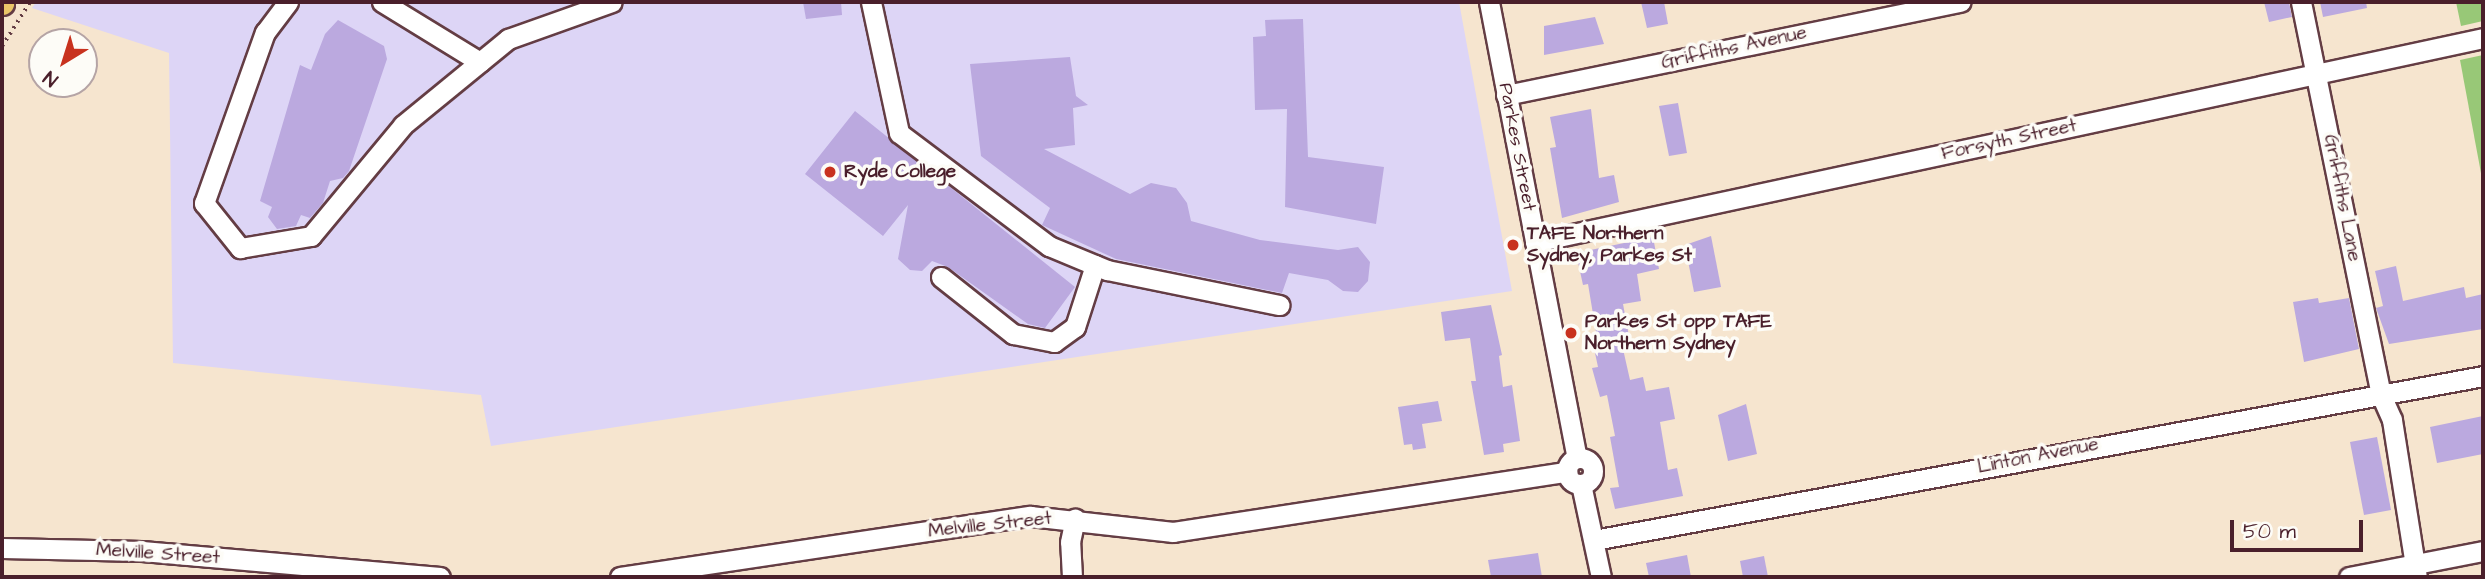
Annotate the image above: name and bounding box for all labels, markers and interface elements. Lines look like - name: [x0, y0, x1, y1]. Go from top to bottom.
- street label: Griffiths Avenue: [1659, 21, 1809, 75]
- north arrow: [28, 28, 98, 98]
- text: N: [38, 64, 64, 93]
- street label: Parkes Street: [1493, 81, 1541, 213]
- street label: Forsyth Street: [1939, 115, 2079, 165]
- street label: Griffiths Lane: [2319, 133, 2365, 263]
- place label: Ryde College: [844, 161, 956, 183]
- marker: Ryde College: [822, 164, 838, 180]
- place label: TAFE Northern Sydney, Parkes St: [1527, 223, 1692, 267]
- marker: TAFE Northern Sydney, Parkes St: [1505, 237, 1521, 253]
- place label: Parkes St opp TAFE Northern Sydney: [1585, 311, 1772, 355]
- marker: Parkes St opp TAFE Northern Sydney: [1563, 325, 1579, 341]
- street label: Linton Avenue: [1976, 433, 2100, 479]
- scale bar: [2233, 505, 2366, 550]
- street label: Melville Street: [927, 507, 1053, 543]
- text: 50 m: [2243, 517, 2296, 546]
- street label: Melville Street: [95, 538, 221, 570]

